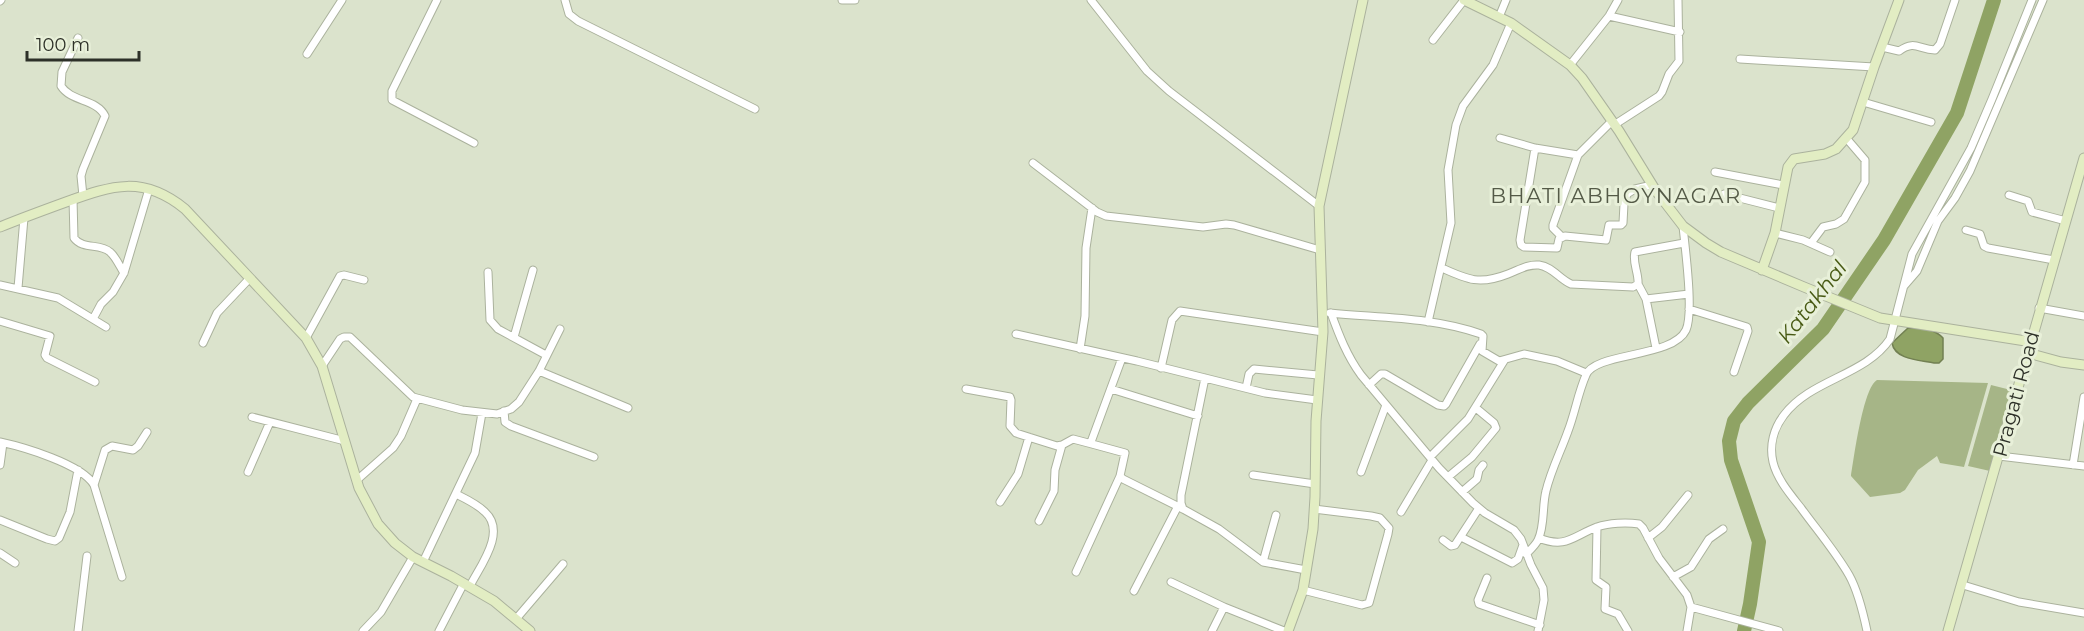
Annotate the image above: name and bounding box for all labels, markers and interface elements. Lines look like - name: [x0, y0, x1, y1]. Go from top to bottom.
- scale bar: [27, 24, 140, 62]
- text: 100 m: [36, 34, 90, 56]
- district label: BHATI ABHOYNAGAR: [1490, 183, 1742, 208]
- water label: Katakhal: [1772, 256, 1852, 348]
- street label: Pragati Road: [1988, 328, 2044, 460]

